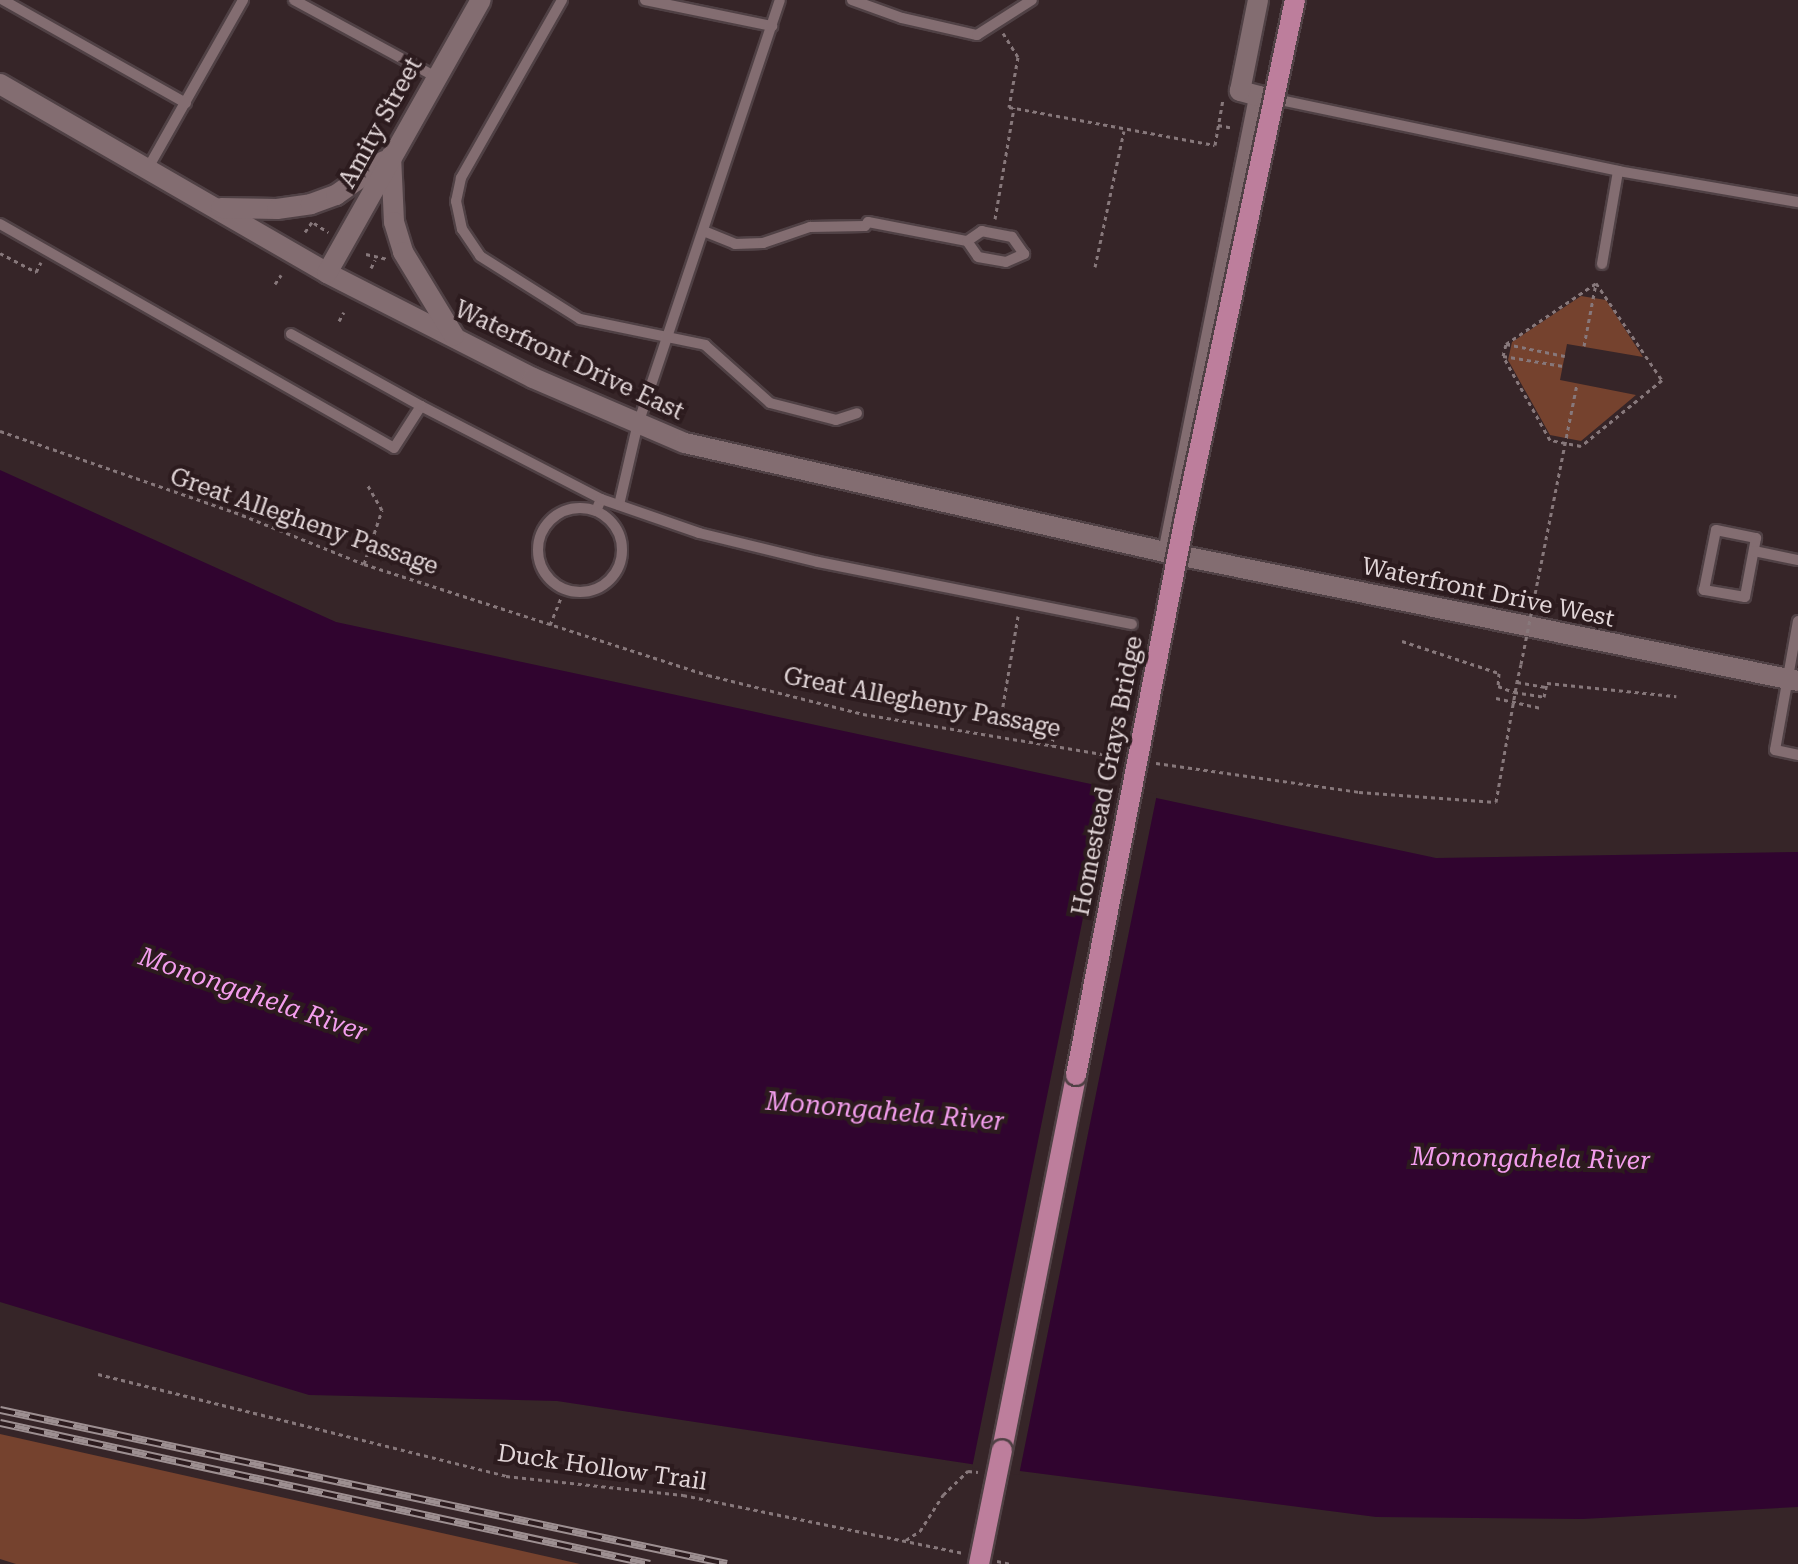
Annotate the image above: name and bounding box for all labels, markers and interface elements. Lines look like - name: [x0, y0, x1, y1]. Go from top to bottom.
- street label: Amity Street: [333, 53, 429, 193]
- street label: Waterfront Drive East: [450, 295, 688, 427]
- street label: Great Allegheny Passage: [166, 463, 442, 581]
- street label: Waterfront Drive West: [1359, 552, 1617, 634]
- street label: Homestead Grays Bridge: [1067, 634, 1149, 918]
- street label: Great Allegheny Passage: [781, 662, 1063, 744]
- water label: Monongahela River: [135, 941, 371, 1049]
- water label: Monongahela River: [764, 1086, 1006, 1138]
- water label: Monongahela River: [1411, 1141, 1651, 1177]
- street label: Duck Hollow Trail: [495, 1439, 709, 1497]

